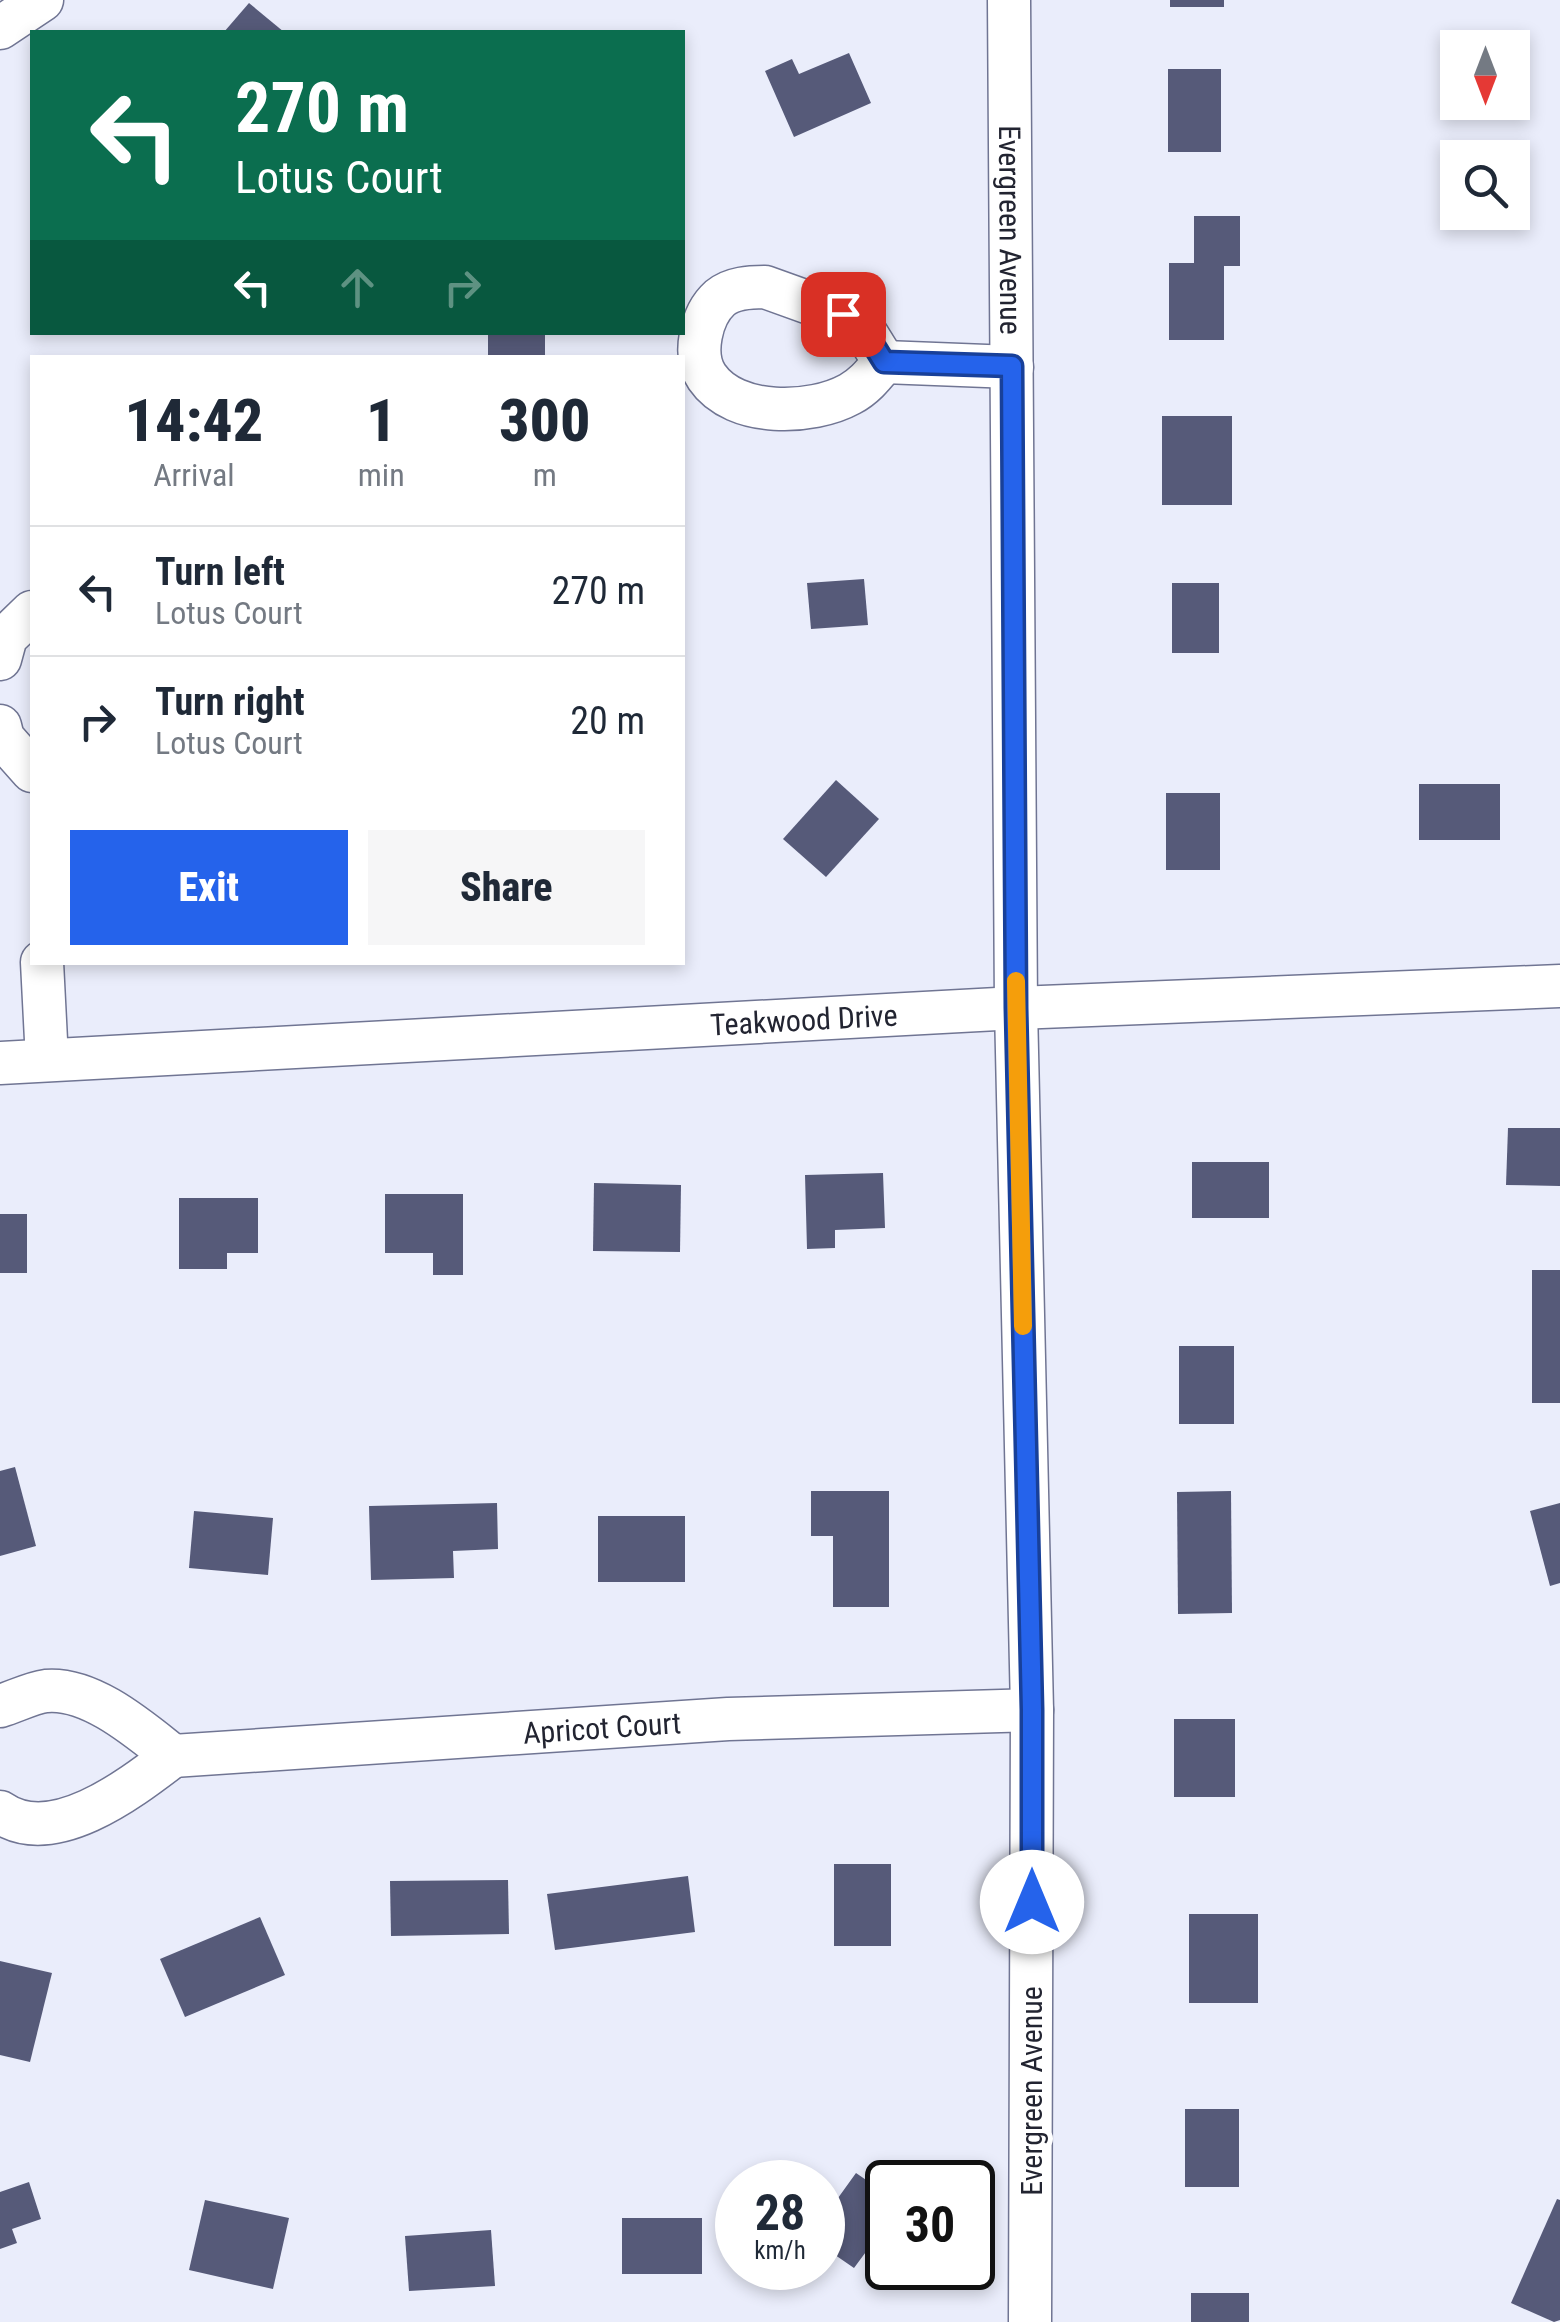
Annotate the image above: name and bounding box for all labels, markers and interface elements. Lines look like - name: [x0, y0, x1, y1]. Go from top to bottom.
- north arrow: [1440, 30, 1530, 120]
- map controls: [1440, 30, 1530, 230]
- text: 270 m: [235, 67, 409, 149]
- icon: left: [70, 70, 200, 200]
- street label: Evergreen Avenue: [992, 125, 1029, 335]
- button: search: [1440, 140, 1530, 230]
- text: Lotus Court: [235, 151, 443, 204]
- icon: left: [225, 260, 280, 315]
- icon: ahead: [330, 260, 385, 315]
- icon: right: [435, 260, 490, 315]
- pin: [801, 272, 886, 357]
- icon: arrive: [816, 287, 871, 342]
- text: 14:42: [124, 385, 263, 456]
- text: 1: [366, 385, 396, 456]
- text: 300: [499, 385, 591, 456]
- text: Arrival: [153, 456, 235, 494]
- text: min: [358, 456, 405, 494]
- text: m: [533, 456, 557, 494]
- text: Turn left: [155, 550, 285, 594]
- icon: left: [70, 564, 125, 619]
- text: 270 m: [551, 569, 645, 613]
- text: Lotus Court: [155, 594, 303, 632]
- text: Turn right: [155, 680, 305, 724]
- icon: right: [70, 694, 125, 749]
- text: 20 m: [570, 699, 645, 743]
- text: Lotus Court: [155, 724, 303, 762]
- button: Exit: [70, 830, 348, 945]
- button: Share: [368, 830, 645, 945]
- street label: Teakwood Drive: [709, 997, 898, 1042]
- street label: Apricot Court: [522, 1705, 682, 1750]
- position arrow: [980, 1850, 1084, 1954]
- street label: Evergreen Avenue: [1014, 1986, 1049, 2196]
- speed limit sign: 30: [865, 2160, 995, 2290]
- text: 28: [755, 2184, 805, 2242]
- text: km/h: [754, 2236, 806, 2265]

